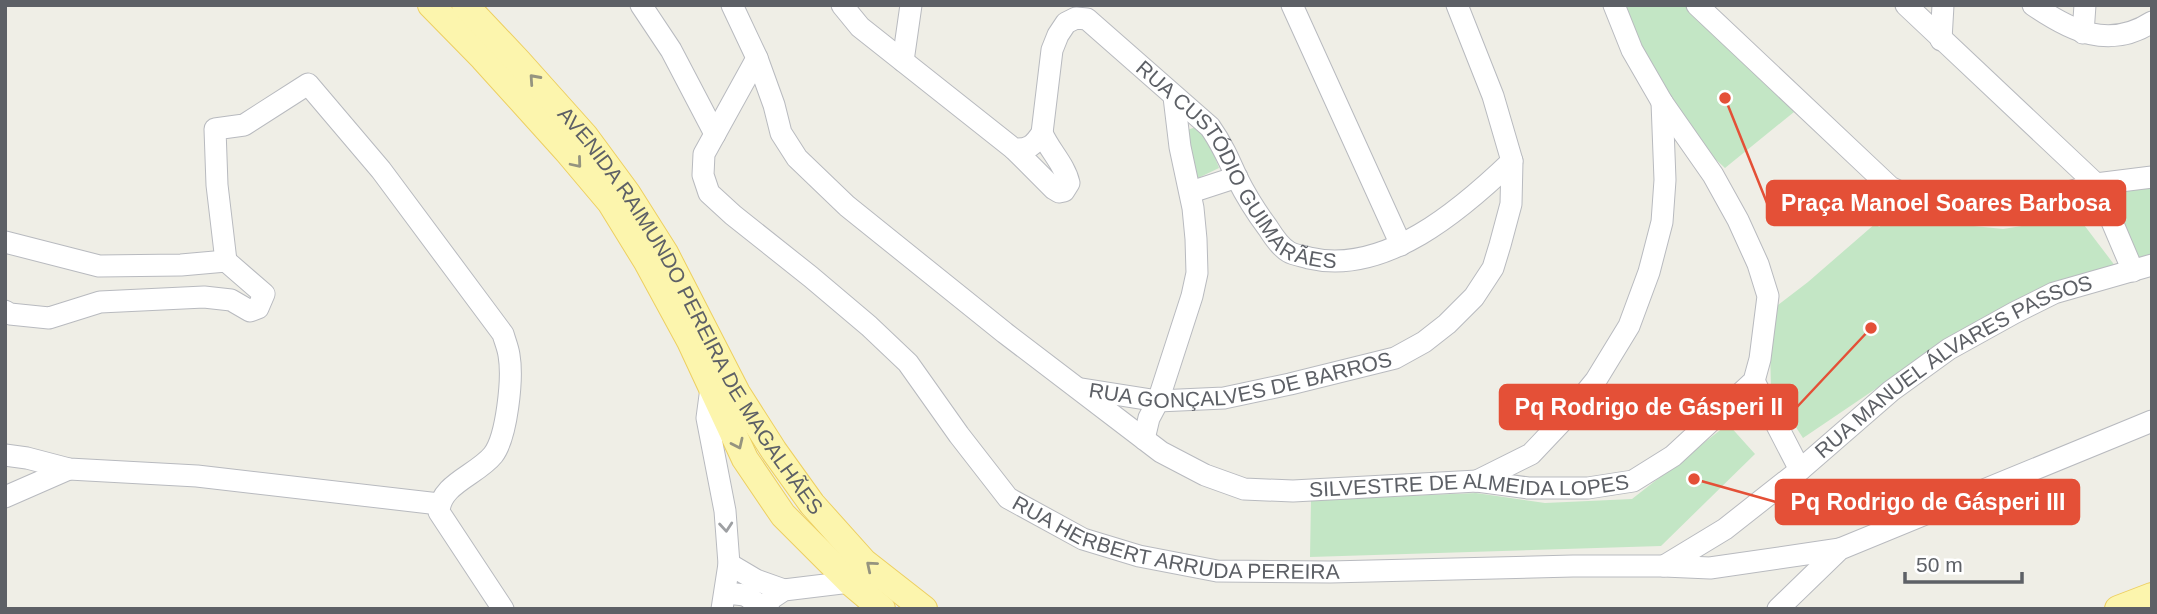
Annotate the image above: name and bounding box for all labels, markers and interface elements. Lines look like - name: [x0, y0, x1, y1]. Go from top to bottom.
- street label: RUA CUSTÓDIO GUIMARÃES: [1132, 56, 1337, 272]
- one-way arrow: [530, 74, 542, 87]
- street label: AVENIDA RAIMUNDO PEREIRA DE MAGALHÃES: [554, 102, 828, 519]
- one-way arrow: [569, 155, 581, 168]
- callout: Praça Manoel Soares Barbosa: [1767, 181, 2125, 225]
- text: Praça Manoel Soares Barbosa: [1781, 190, 2111, 216]
- street label: RUA MANUEL ÁLVARES PASSOS: [1810, 271, 2095, 462]
- street label: RUA GONÇALVES DE BARROS: [1087, 347, 1394, 412]
- callout: Pq Rodrigo de Gásperi II: [1500, 385, 1797, 429]
- text: Pq Rodrigo de Gásperi II: [1515, 394, 1783, 420]
- one-way arrow: [730, 437, 744, 449]
- street label: SILVESTRE DE ALMEIDA LOPES: [1308, 469, 1630, 501]
- callout: Pq Rodrigo de Gásperi III: [1776, 480, 2079, 524]
- text: Pq Rodrigo de Gásperi III: [1791, 489, 2065, 515]
- street label: RUA HERBERT ARRUDA PEREIRA: [1009, 491, 1340, 583]
- one-way arrow: [718, 522, 733, 533]
- scale bar: [1905, 540, 2022, 584]
- text: 50 m: [1916, 553, 1963, 576]
- one-way arrow: [866, 562, 879, 574]

